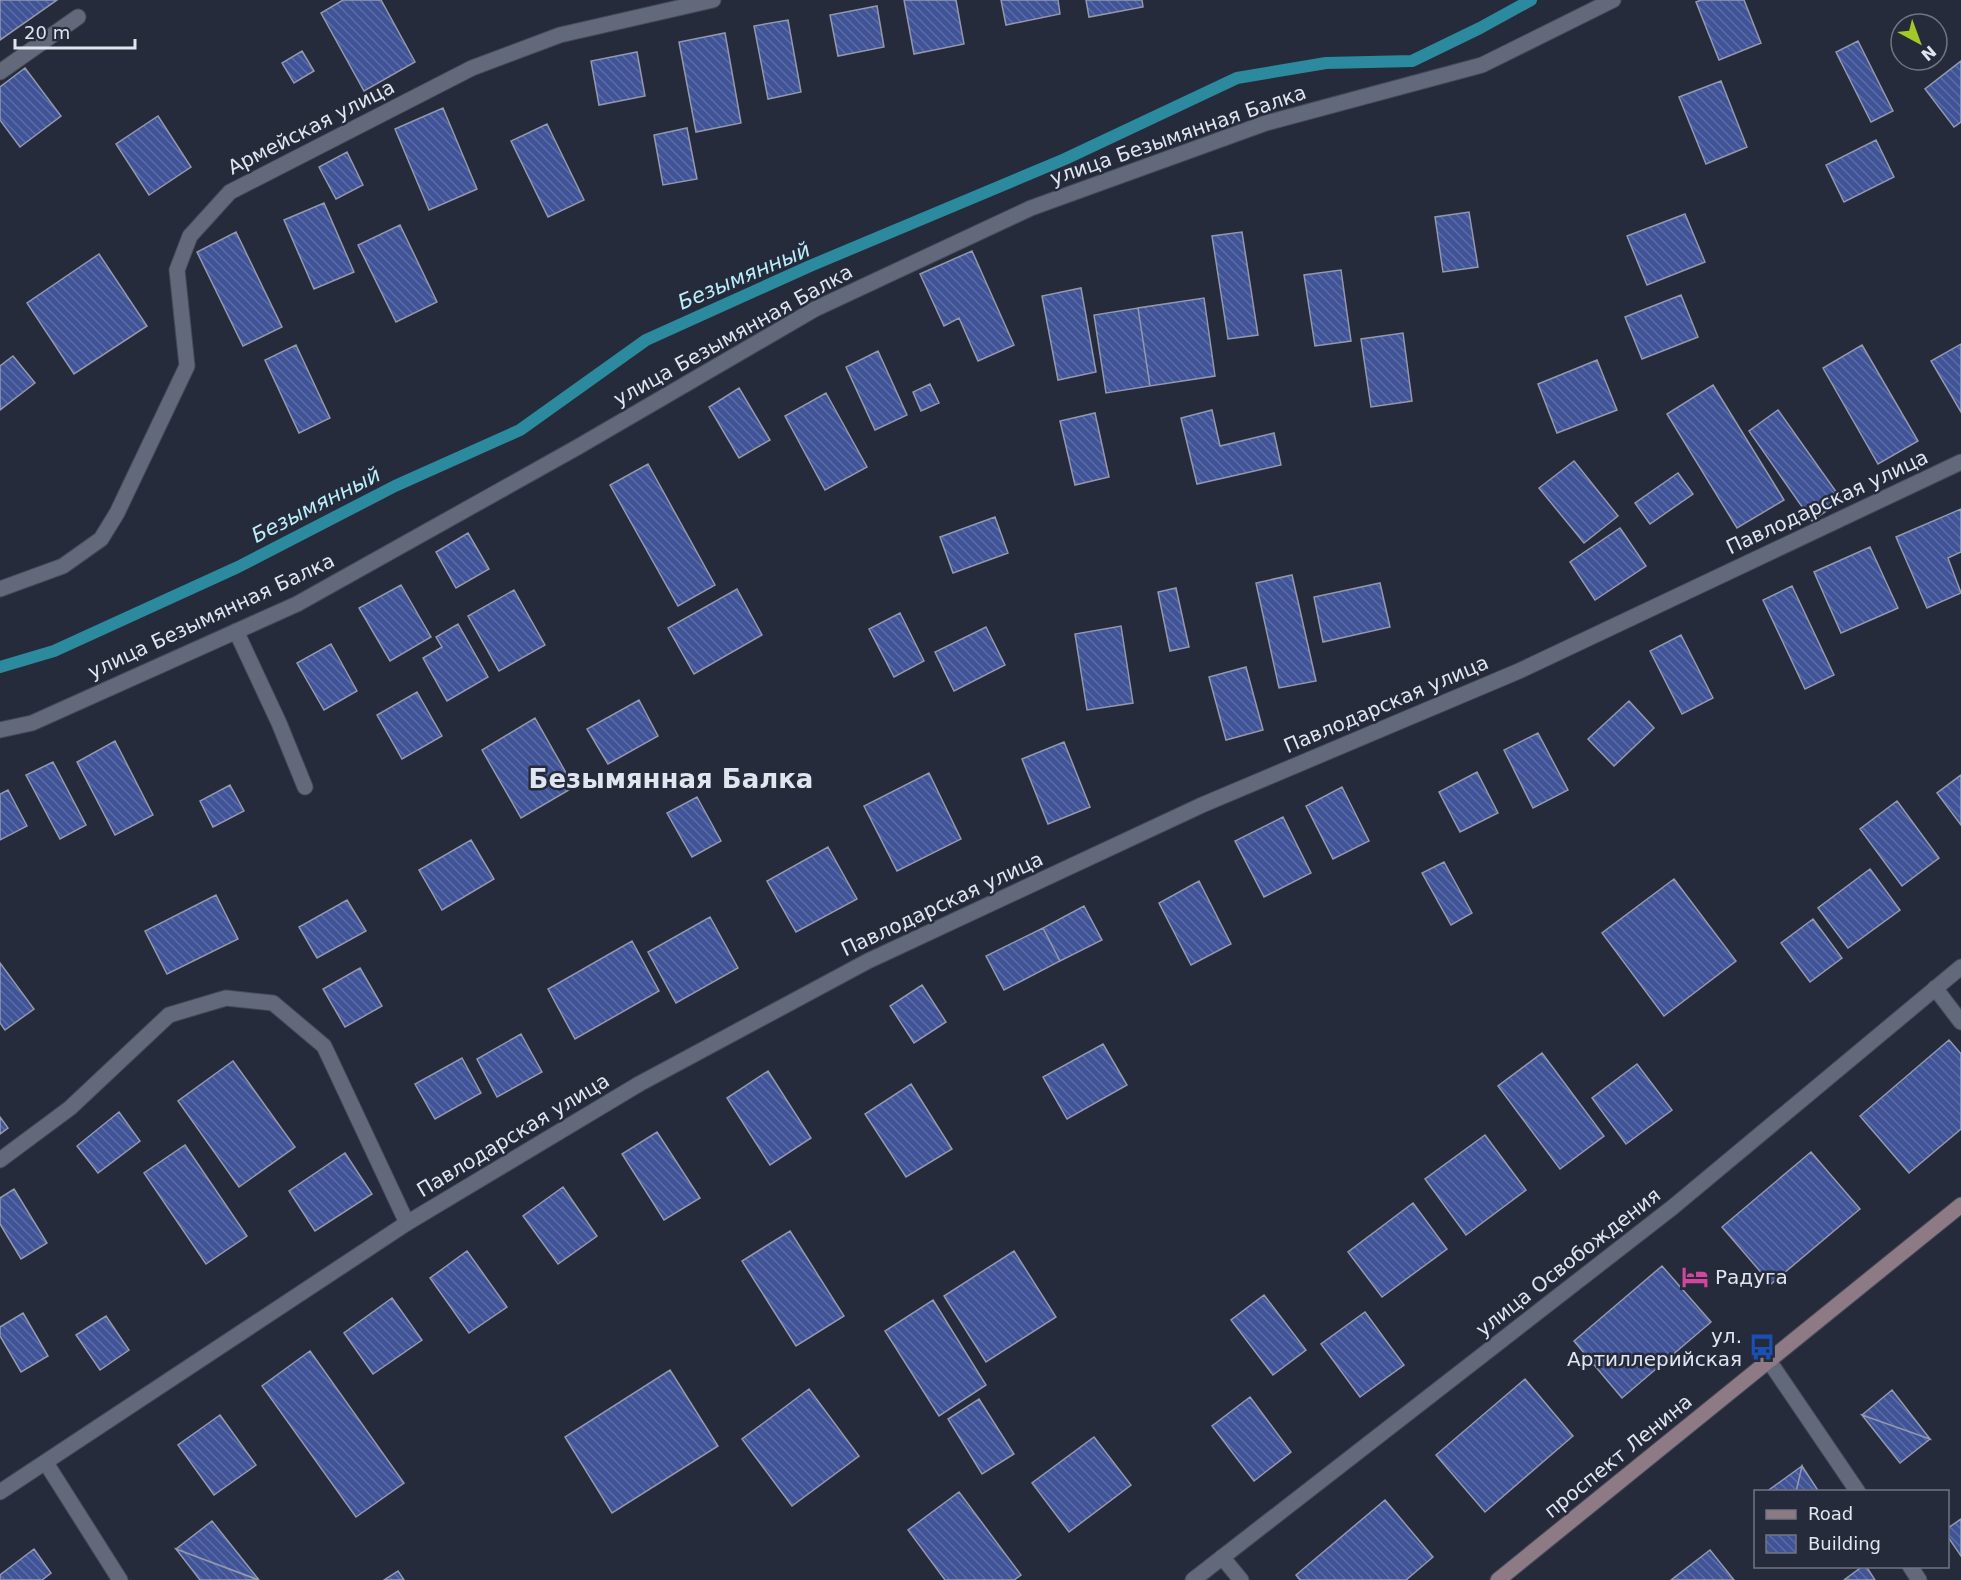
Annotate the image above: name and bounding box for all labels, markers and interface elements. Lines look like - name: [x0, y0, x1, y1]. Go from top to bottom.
- scale bar: [15, 12, 135, 50]
- north arrow: [1889, 12, 1949, 72]
- text: 20 m: [24, 22, 70, 43]
- text: N: [1917, 41, 1940, 65]
- street label: Армейская улица: [224, 75, 398, 179]
- street label: улица Безымянная Балка: [1047, 80, 1309, 190]
- water label: Безымянный: [674, 237, 814, 315]
- street label: улица Безымянная Балка: [609, 259, 857, 411]
- street label: Павлодарская улица: [1722, 445, 1932, 559]
- water label: Безымянный: [248, 462, 384, 548]
- street label: улица Безымянная Балка: [84, 548, 338, 684]
- street label: Павлодарская улица: [1280, 650, 1492, 758]
- district label: Безымянная Балка: [529, 764, 813, 794]
- street label: Павлодарская улица: [837, 847, 1047, 961]
- street label: Павлодарская улица: [412, 1068, 614, 1202]
- street label: улица Освобождения: [1471, 1183, 1665, 1341]
- hotel icon: Радуга: [1680, 1262, 1710, 1292]
- place label: Радуга: [1715, 1265, 1788, 1289]
- place label: ул. Артиллерийская: [1567, 1324, 1742, 1371]
- bus stop icon: ул. Артиллерийская: [1747, 1332, 1777, 1362]
- street label: проспект Ленина: [1539, 1389, 1697, 1523]
- legend: [1754, 1490, 1949, 1568]
- text: Road: [1808, 1503, 1853, 1524]
- text: Building: [1808, 1533, 1881, 1554]

